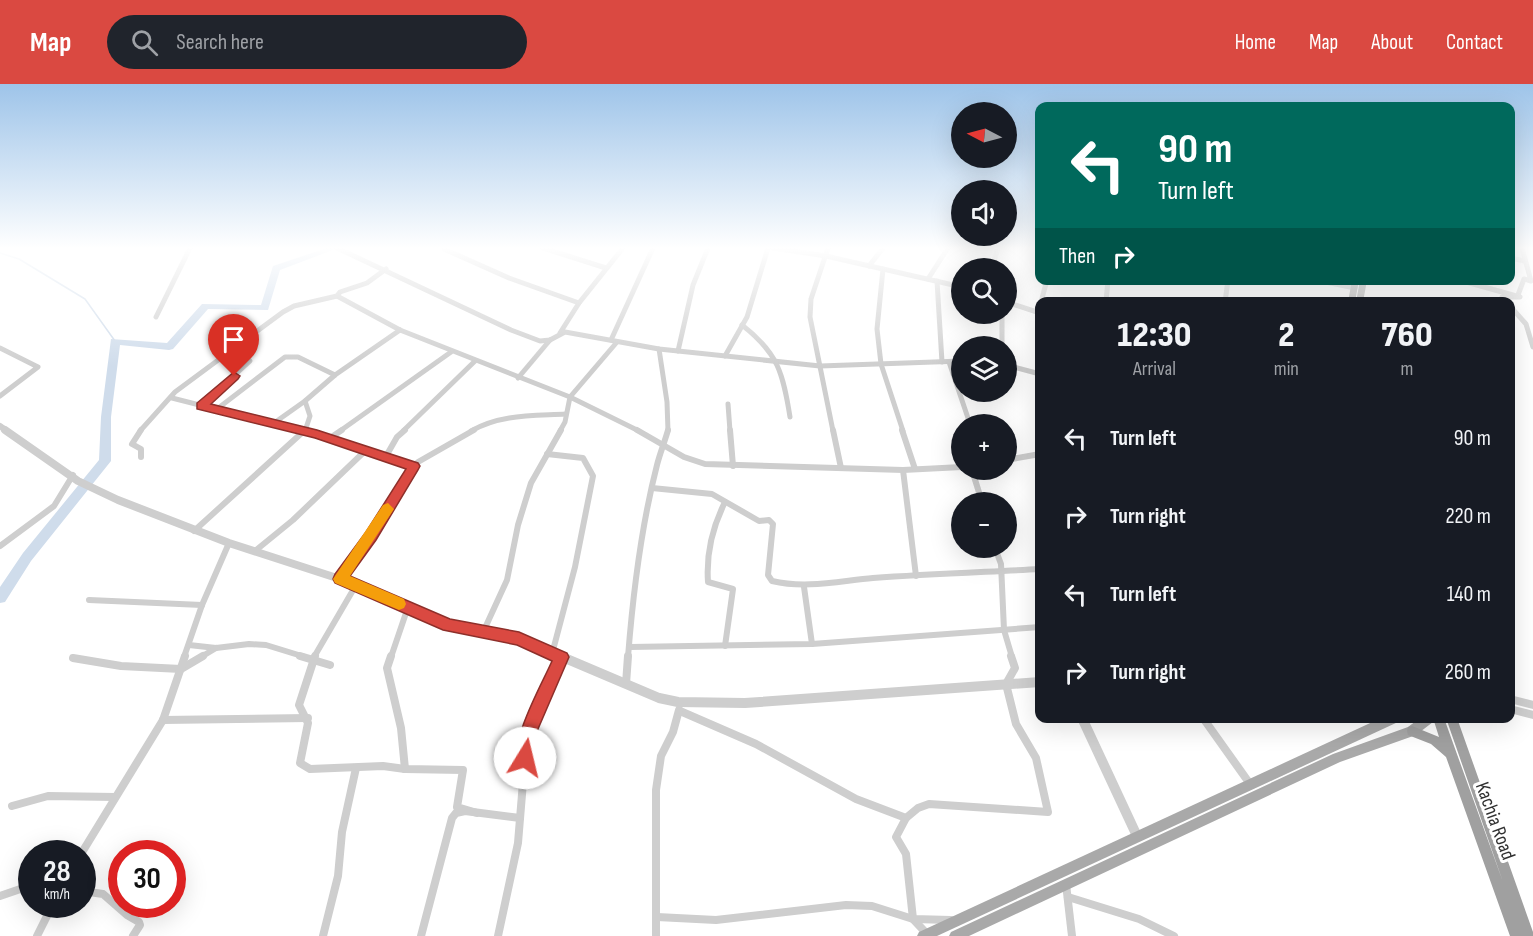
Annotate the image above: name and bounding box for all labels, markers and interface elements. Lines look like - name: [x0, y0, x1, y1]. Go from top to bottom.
- search box: [107, 15, 527, 69]
- text: Map: [30, 26, 71, 59]
- icon: search: [128, 26, 161, 59]
- text: Search here: [176, 29, 264, 56]
- text: Home: [1235, 30, 1276, 55]
- text: Map: [1309, 30, 1338, 55]
- text: About: [1371, 30, 1413, 55]
- text: Contact: [1446, 30, 1503, 55]
- north arrow: [951, 102, 1017, 168]
- map controls: [951, 102, 1017, 558]
- text: 90 m: [1158, 124, 1232, 175]
- icon: left: [1059, 126, 1137, 204]
- text: Turn left: [1158, 175, 1234, 207]
- button: sound: [951, 180, 1017, 246]
- icon: right: [1107, 240, 1140, 273]
- text: Then: [1059, 243, 1095, 270]
- button: search: [951, 258, 1017, 324]
- pin: [208, 314, 259, 376]
- text: 12:30: [1117, 314, 1192, 357]
- text: 2: [1278, 314, 1294, 357]
- text: 760: [1381, 314, 1433, 357]
- icon: arrive: [217, 323, 250, 356]
- button: layers: [951, 336, 1017, 402]
- text: Arrival: [1133, 357, 1176, 381]
- text: min: [1274, 357, 1299, 381]
- text: m: [1401, 357, 1413, 381]
- button: +: [951, 414, 1017, 480]
- icon: left: [1059, 422, 1092, 455]
- text: Turn left: [1110, 425, 1176, 452]
- text: 90 m: [1454, 425, 1491, 452]
- button: −: [951, 492, 1017, 558]
- icon: right: [1059, 500, 1092, 533]
- text: Turn right: [1110, 503, 1186, 530]
- text: 220 m: [1445, 503, 1491, 530]
- icon: left: [1059, 578, 1092, 611]
- text: Turn left: [1110, 581, 1176, 608]
- text: 140 m: [1447, 581, 1491, 608]
- icon: right: [1059, 656, 1092, 689]
- text: Turn right: [1110, 659, 1186, 686]
- text: 260 m: [1445, 659, 1491, 686]
- position arrow: [493, 726, 557, 790]
- street label: Kachia Road: [1470, 779, 1520, 863]
- speed limit sign: 30: [108, 840, 186, 918]
- text: 28: [43, 854, 71, 890]
- text: km/h: [44, 885, 70, 904]

